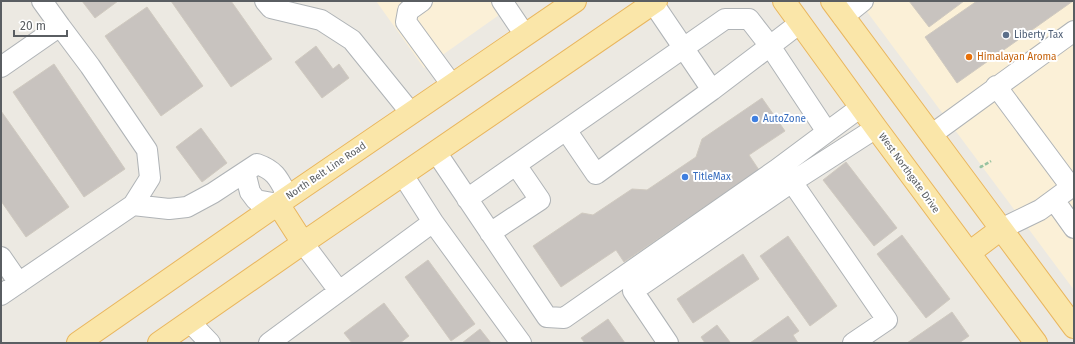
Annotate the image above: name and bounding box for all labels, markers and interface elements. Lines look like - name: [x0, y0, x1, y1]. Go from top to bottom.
- scale bar: [14, 12, 67, 38]
- text: 20 m: [20, 19, 46, 33]
- place label: Liberty Tax: [1014, 29, 1063, 41]
- marker: Liberty Tax: [1001, 30, 1011, 40]
- place label: Himalayan Aroma: [977, 51, 1057, 63]
- marker: Himalayan Aroma: [964, 52, 974, 62]
- place label: AutoZone: [763, 113, 806, 125]
- marker: AutoZone: [750, 114, 760, 124]
- street label: West Northgate Drive: [876, 131, 942, 215]
- street label: North Belt Line Road: [284, 140, 368, 202]
- place label: TitleMax: [693, 171, 731, 183]
- marker: TitleMax: [680, 172, 690, 182]

